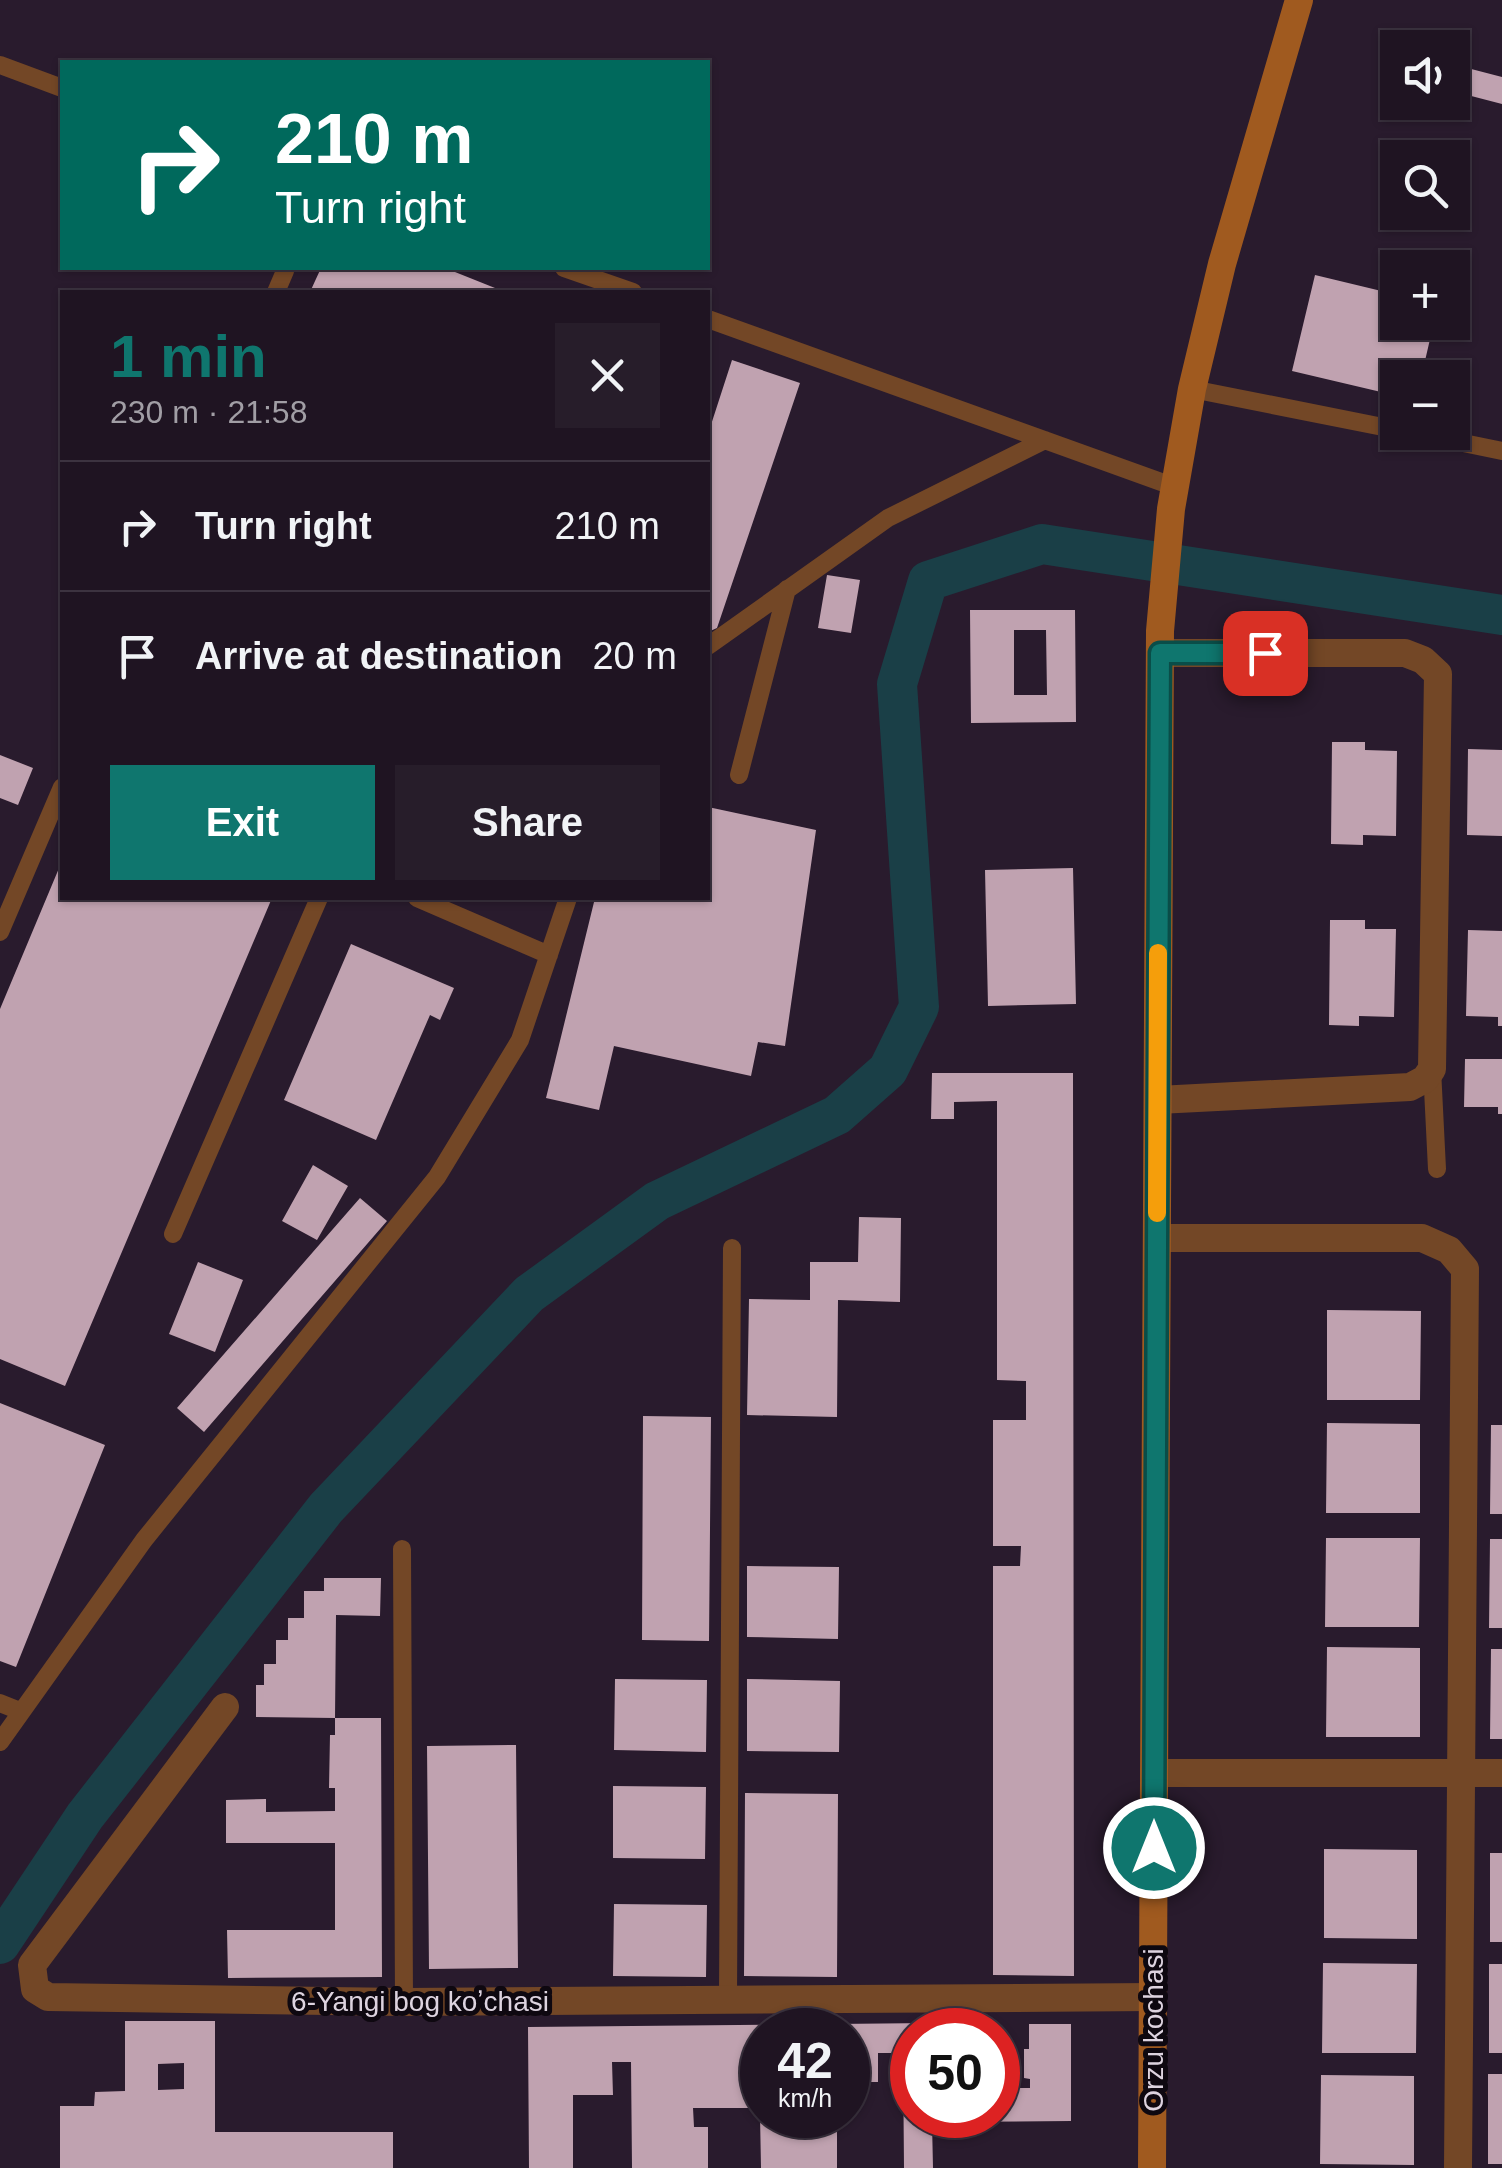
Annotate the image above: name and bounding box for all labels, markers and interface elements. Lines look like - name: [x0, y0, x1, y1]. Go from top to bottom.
- map controls: [1380, 30, 1470, 450]
- button: sound: [1380, 30, 1470, 120]
- icon: right: [110, 100, 240, 230]
- text: 210 m: [275, 100, 473, 178]
- button: search: [1380, 140, 1470, 230]
- text: Turn right: [275, 182, 466, 233]
- button: +: [1380, 250, 1470, 340]
- text: 1 min: [110, 323, 267, 390]
- button: close: [555, 323, 660, 428]
- button: −: [1380, 360, 1470, 450]
- text: 230 m · 21:58: [110, 394, 307, 430]
- icon: right: [110, 499, 165, 554]
- text: Turn right: [195, 505, 372, 547]
- text: 210 m: [554, 505, 660, 547]
- pin: [1223, 611, 1308, 696]
- icon: arrive: [1238, 626, 1293, 681]
- icon: arrive: [110, 629, 165, 684]
- text: Arrive at destination: [195, 635, 562, 677]
- text: 20 m: [592, 635, 677, 677]
- button: Exit: [110, 765, 375, 880]
- button: Share: [395, 765, 660, 880]
- position arrow: [1102, 1796, 1206, 1900]
- street label: Orzu kochasi: [1138, 1948, 1169, 2112]
- street label: 6-Yangi bog koʼchasi: [291, 1986, 549, 2017]
- speed limit sign: 50: [890, 2008, 1020, 2138]
- text: 42: [777, 2033, 833, 2089]
- text: km/h: [778, 2084, 832, 2112]

